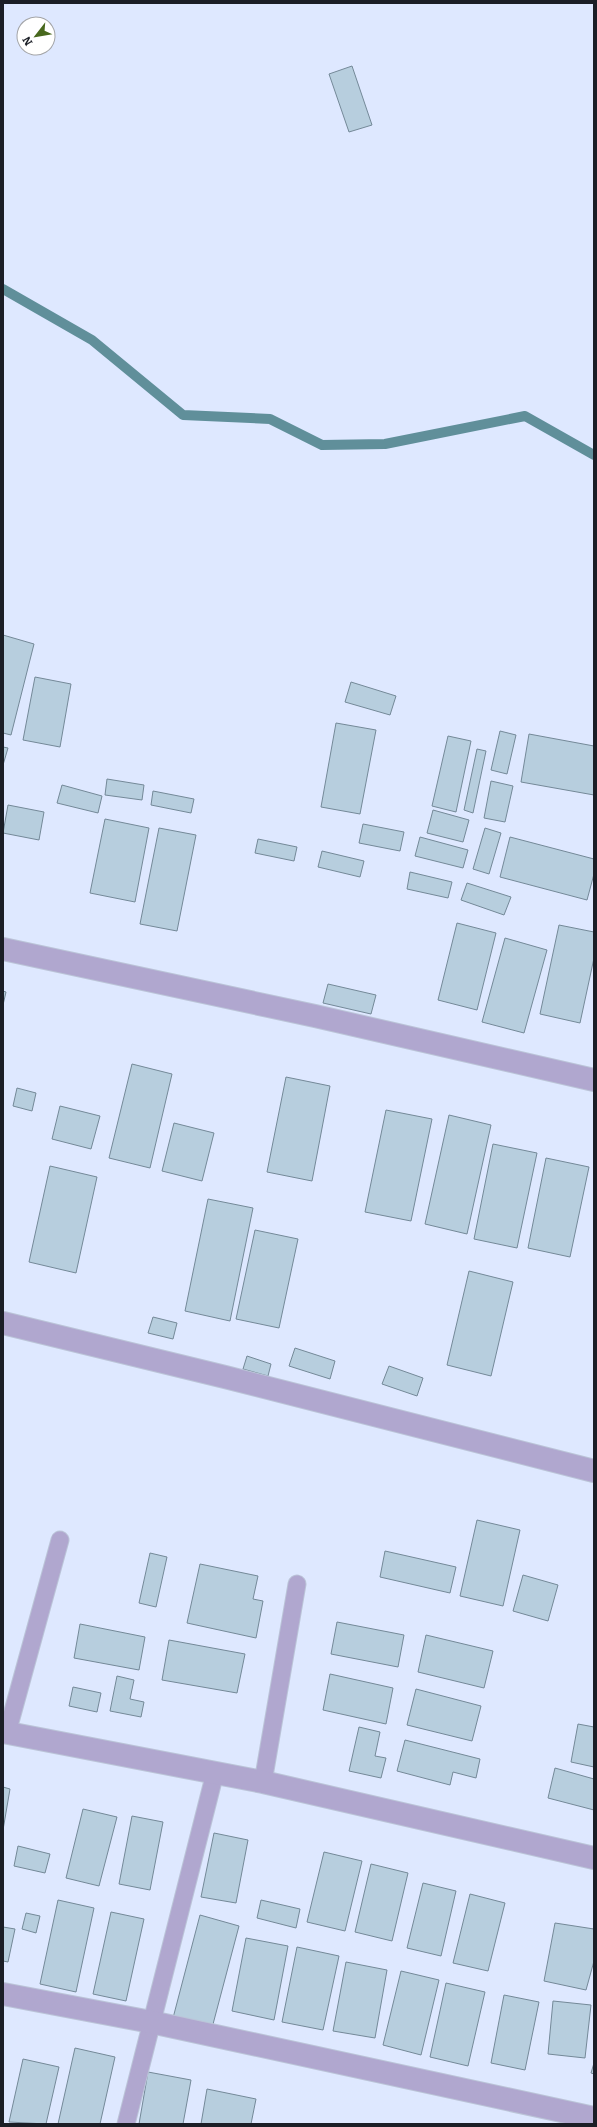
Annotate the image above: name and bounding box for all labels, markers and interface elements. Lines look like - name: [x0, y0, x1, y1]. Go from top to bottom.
- north arrow: [16, 16, 56, 56]
- text: N: [20, 33, 36, 48]

